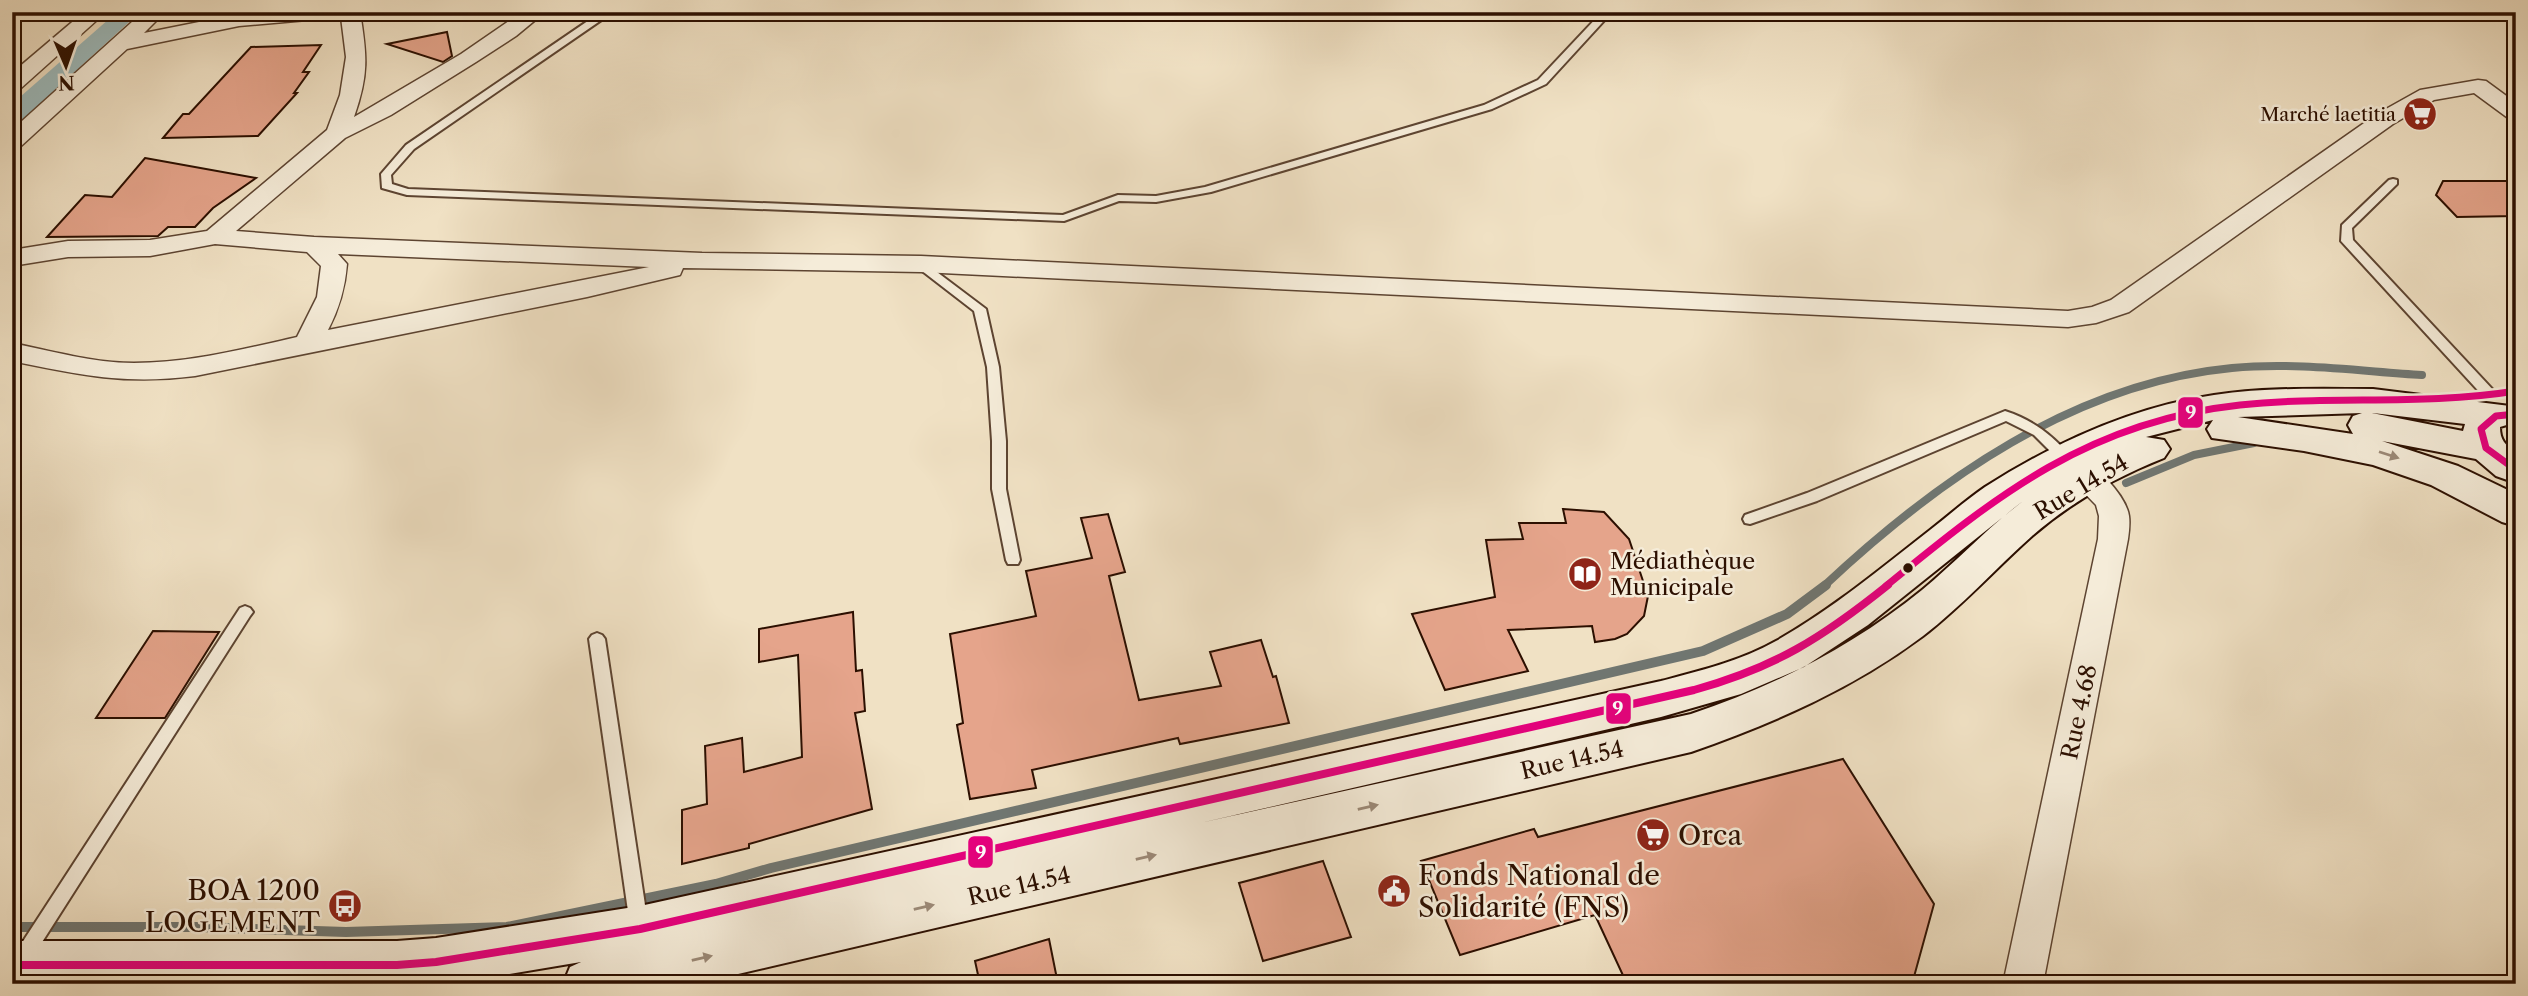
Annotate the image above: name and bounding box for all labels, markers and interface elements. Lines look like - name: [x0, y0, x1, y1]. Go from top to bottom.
- north arrow: [32, 32, 102, 102]
- text: N: [58, 71, 75, 94]
- supermarket icon: Marché laetitia: [2401, 95, 2439, 133]
- place label: Marché laetitia: [2260, 103, 2396, 126]
- line badge: 9: [2177, 396, 2204, 429]
- text: 9: [2185, 401, 2197, 424]
- street label: Rue 14.54: [2029, 448, 2133, 526]
- one-way arrow: [2379, 451, 2400, 461]
- place label: Médiathèque Municipale: [1610, 547, 1755, 601]
- library icon: Médiathèque Municipale: [1566, 555, 1604, 593]
- unlabelled marker: [1901, 561, 1915, 575]
- street label: Rue 4.68: [2055, 662, 2103, 762]
- line badge: 9: [1605, 692, 1632, 725]
- text: 9: [1612, 697, 1624, 720]
- street label: Rue 14.54: [1518, 735, 1626, 785]
- one-way arrow: [1357, 801, 1379, 812]
- supermarket icon: Orca: [1634, 816, 1672, 854]
- place label: Orca: [1678, 818, 1742, 852]
- line badge: 9: [967, 835, 994, 869]
- text: 9: [975, 841, 987, 864]
- one-way arrow: [1135, 851, 1157, 862]
- place label: Fonds National de Solidarité (FNS): [1418, 858, 1660, 924]
- street label: Rue 14.54: [965, 861, 1073, 911]
- public building icon: Fonds National de Solidarité (FNS): [1375, 872, 1413, 910]
- place label: BOA 1200 LOGEMENT: [145, 873, 320, 939]
- bus stop icon: BOA 1200 LOGEMENT: [326, 887, 364, 925]
- one-way arrow: [913, 902, 935, 913]
- one-way arrow: [691, 952, 713, 963]

